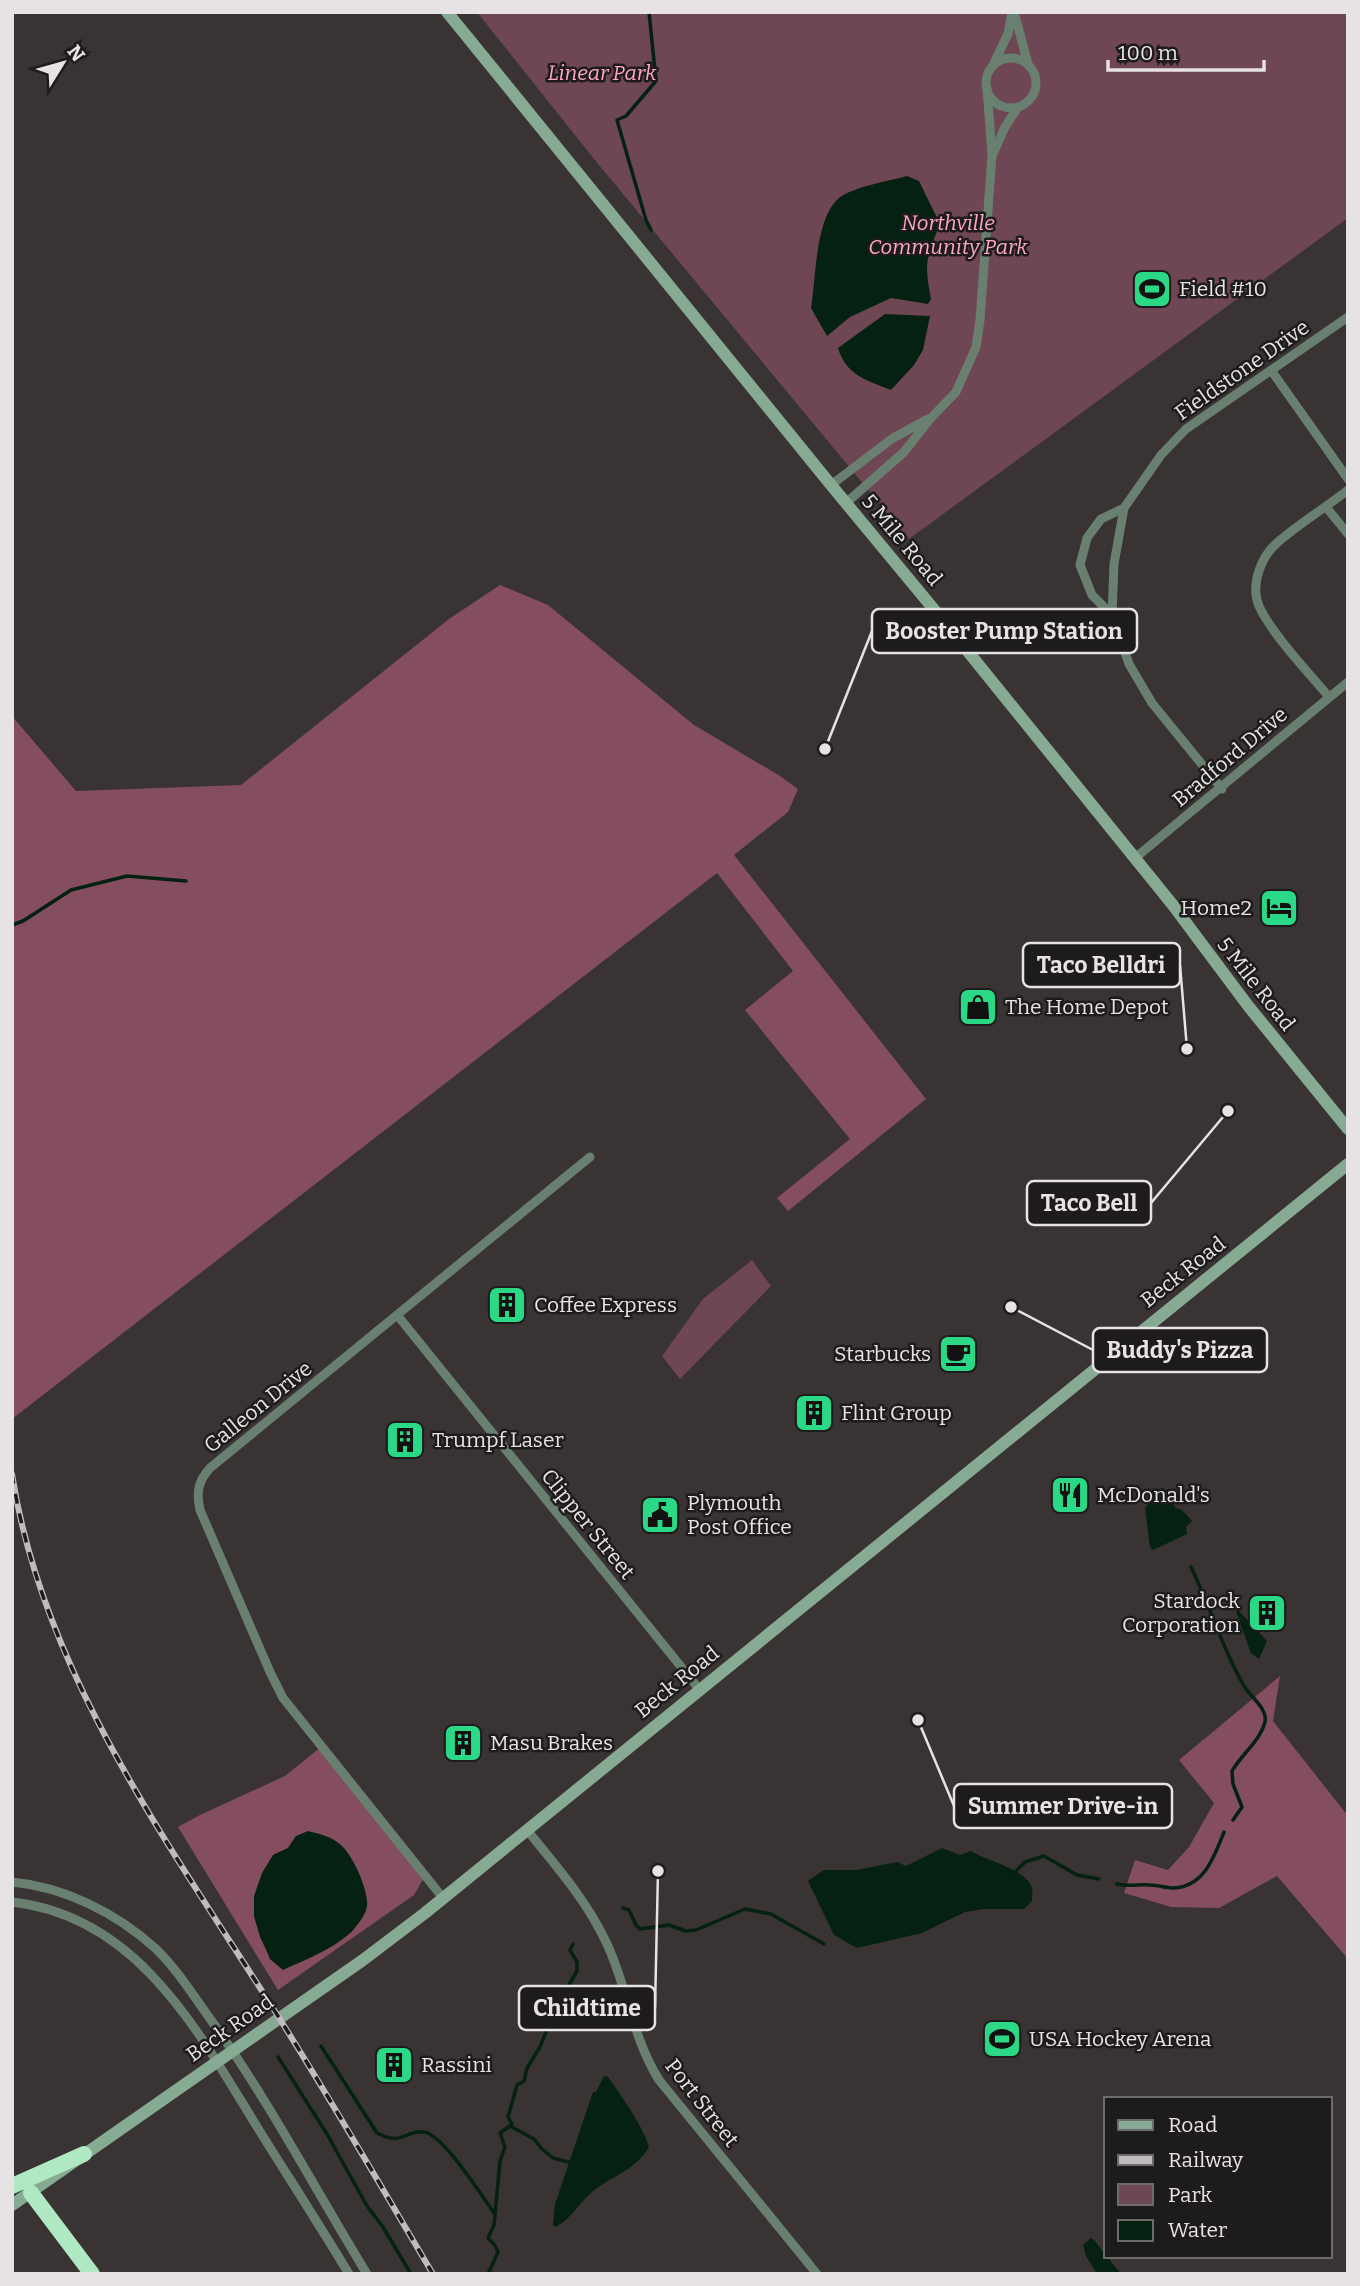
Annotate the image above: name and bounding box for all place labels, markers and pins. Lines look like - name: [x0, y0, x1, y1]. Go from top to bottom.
- sports icon: Field #10: [1131, 268, 1173, 310]
- place label: Field #10: [1179, 276, 1267, 302]
- callout: Booster Pump Station: [872, 609, 1137, 653]
- hotel icon: Home2: [1258, 887, 1300, 929]
- place label: Home2: [1181, 895, 1252, 921]
- callout: Taco Belldri: [1023, 943, 1180, 987]
- shop icon: The Home Depot: [957, 986, 999, 1028]
- place label: The Home Depot: [1005, 994, 1169, 1020]
- callout: Taco Bell: [1027, 1181, 1151, 1225]
- building icon: Coffee Express: [486, 1284, 528, 1326]
- place label: Coffee Express: [534, 1292, 677, 1318]
- callout: Buddy's Pizza: [1093, 1328, 1267, 1372]
- cafe icon: Starbucks: [937, 1333, 979, 1375]
- place label: Starbucks: [834, 1341, 931, 1367]
- building icon: Flint Group: [793, 1392, 835, 1434]
- place label: Flint Group: [841, 1400, 952, 1426]
- building icon: Trumpf Laser: [384, 1419, 426, 1461]
- place label: Trumpf Laser: [432, 1427, 564, 1453]
- restaurant icon: McDonald's: [1049, 1474, 1091, 1516]
- place label: McDonald's: [1097, 1482, 1210, 1508]
- place label: Plymouth Post Office: [687, 1490, 792, 1540]
- public building icon: Plymouth Post Office: [639, 1494, 681, 1536]
- place label: Stardock Corporation: [1122, 1588, 1240, 1638]
- building icon: Stardock Corporation: [1246, 1592, 1288, 1634]
- building icon: Masu Brakes: [442, 1722, 484, 1764]
- place label: Masu Brakes: [490, 1730, 613, 1756]
- callout: Summer Drive-in: [954, 1784, 1172, 1828]
- callout: Childtime: [519, 1986, 655, 2030]
- sports icon: USA Hockey Arena: [981, 2018, 1023, 2060]
- place label: USA Hockey Arena: [1029, 2026, 1212, 2052]
- building icon: Rassini: [373, 2044, 415, 2086]
- place label: Rassini: [421, 2052, 492, 2078]

